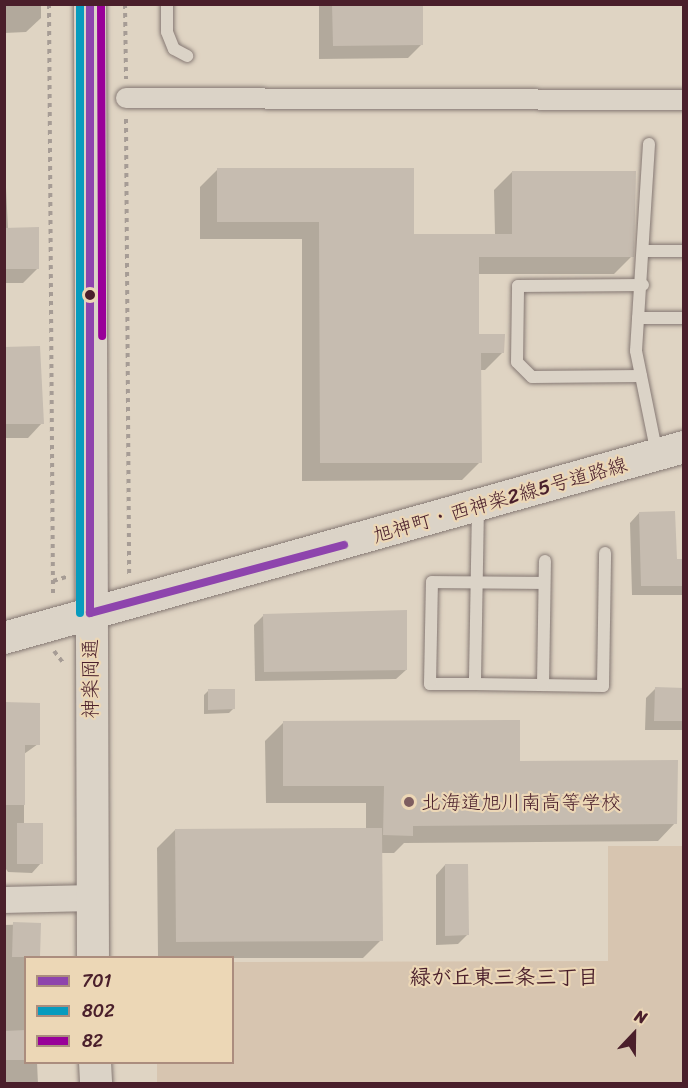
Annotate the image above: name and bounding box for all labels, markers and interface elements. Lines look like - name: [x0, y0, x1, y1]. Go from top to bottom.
- unlabelled marker: [84, 289, 96, 301]
- street label: 旭神町・西神楽2線5号道路線: [370, 452, 630, 548]
- street label: 神楽岡通: [78, 639, 102, 719]
- place label: 北海道旭川南高等学校: [421, 790, 621, 814]
- marker: 北海道旭川南高等学校: [402, 795, 416, 809]
- legend: [24, 956, 234, 1064]
- district label: 緑が丘東三条三丁目: [410, 964, 598, 990]
- text: 701: [82, 965, 111, 997]
- text: 802: [82, 995, 115, 1027]
- text: N: [630, 1001, 652, 1032]
- north arrow: [604, 1004, 664, 1064]
- text: 82: [82, 1025, 103, 1057]

